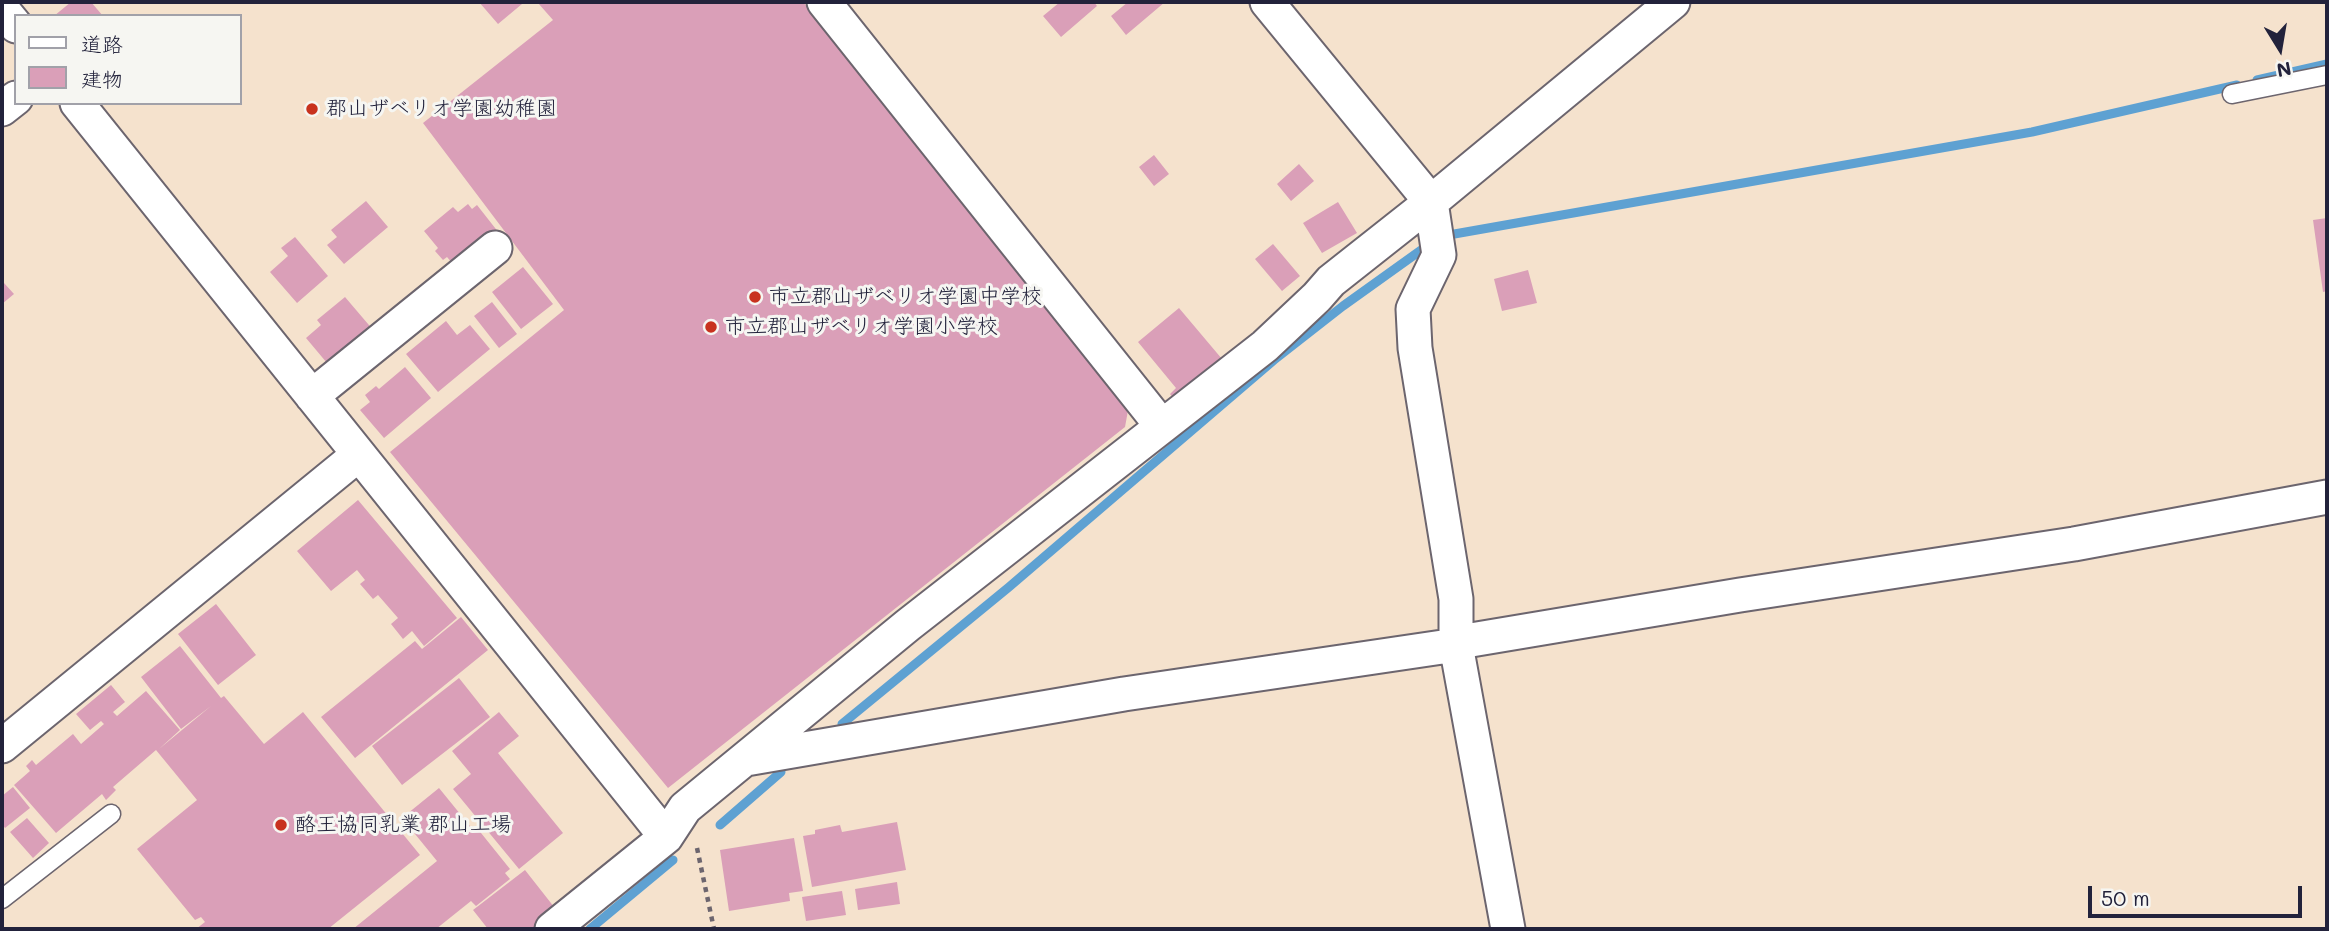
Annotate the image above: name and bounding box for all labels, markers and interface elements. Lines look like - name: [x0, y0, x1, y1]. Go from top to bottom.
- legend: [14, 14, 242, 105]
- north arrow: [2245, 14, 2315, 84]
- text: 道路: [81, 30, 123, 57]
- text: N: [2275, 56, 2294, 84]
- text: 建物: [81, 65, 123, 92]
- place label: 郡山ザベリオ学園幼稚園: [326, 96, 557, 122]
- marker: 郡山ザベリオ学園幼稚園: [304, 101, 320, 117]
- place label: 市立郡山ザベリオ学園中学校: [769, 284, 1042, 310]
- marker: 市立郡山ザベリオ学園中学校: [747, 289, 763, 305]
- place label: 市立郡山ザベリオ学園小学校: [725, 314, 998, 340]
- marker: 市立郡山ザベリオ学園小学校: [703, 319, 719, 335]
- place label: 酪王協同乳業 郡山工場: [295, 812, 512, 838]
- marker: 酪王協同乳業 郡山工場: [273, 817, 289, 833]
- scale bar: [2091, 872, 2304, 916]
- text: 50 m: [2101, 884, 2150, 911]

